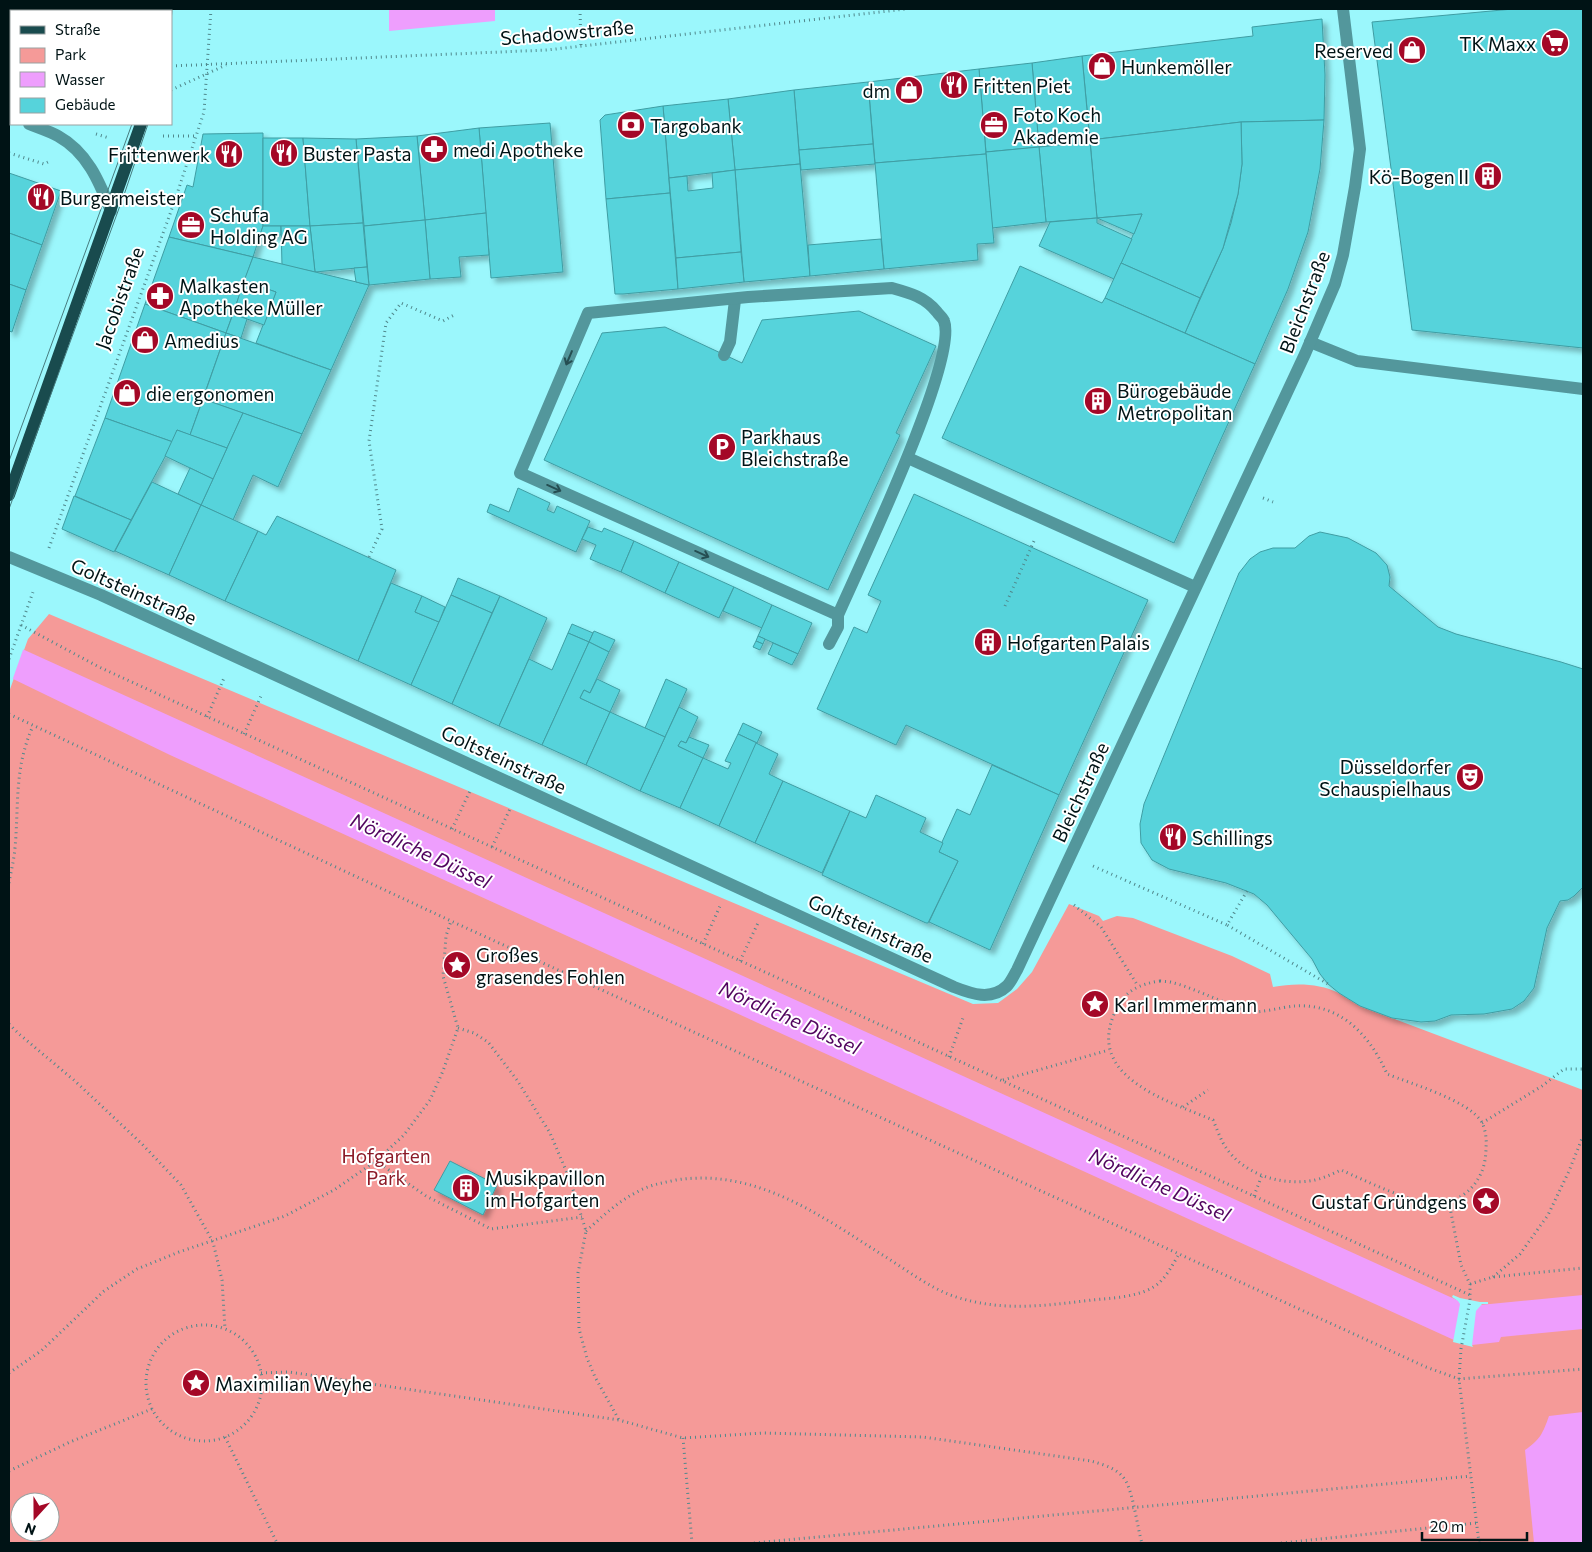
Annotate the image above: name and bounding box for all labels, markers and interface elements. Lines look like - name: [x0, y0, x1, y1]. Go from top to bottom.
- legend: [10, 10, 172, 125]
- street label: Schadowstraße: [499, 15, 635, 49]
- text: Straße: [55, 20, 101, 38]
- supermarket icon: TK Maxx: [1540, 28, 1570, 58]
- place label: TK Maxx: [1459, 32, 1536, 55]
- shop icon: Reserved: [1397, 35, 1427, 65]
- place label: Reserved: [1314, 39, 1393, 62]
- text: Park: [55, 45, 86, 63]
- shop icon: Hunkemöller: [1087, 51, 1117, 81]
- place label: Hunkemöller: [1121, 55, 1232, 78]
- text: Wasser: [55, 70, 105, 88]
- restaurant icon: Fritten Piet: [939, 70, 969, 100]
- place label: Fritten Piet: [973, 74, 1071, 97]
- shop icon: dm: [894, 75, 924, 105]
- place label: dm: [862, 79, 890, 102]
- text: Gebäude: [55, 95, 116, 113]
- place label: Foto Koch Akademie: [1013, 103, 1101, 148]
- bank icon: Targobank: [616, 110, 646, 140]
- office icon: Foto Koch Akademie: [979, 110, 1009, 140]
- place label: Targobank: [650, 114, 742, 137]
- pharmacy icon: medi Apotheke: [419, 134, 449, 164]
- restaurant icon: Buster Pasta: [269, 138, 299, 168]
- place label: medi Apotheke: [453, 138, 583, 161]
- restaurant icon: Frittenwerk: [214, 139, 244, 169]
- place label: Buster Pasta: [303, 142, 412, 165]
- place label: Frittenwerk: [108, 143, 210, 166]
- building icon: Kö-Bogen II: [1473, 161, 1503, 191]
- place label: Kö-Bogen II: [1369, 165, 1469, 188]
- restaurant icon: Burgermeister: [26, 182, 56, 212]
- place label: Burgermeister: [60, 186, 184, 209]
- place label: Schufa Holding AG: [210, 203, 308, 248]
- office icon: Schufa Holding AG: [176, 210, 206, 240]
- street label: Jacobistraße: [90, 244, 148, 352]
- street label: Bleichstraße: [1274, 248, 1334, 356]
- place label: Malkasten Apotheke Müller: [179, 274, 323, 319]
- pharmacy icon: Malkasten Apotheke Müller: [145, 281, 175, 311]
- shop icon: Amedius: [130, 325, 160, 355]
- place label: Amedius: [164, 329, 239, 352]
- one-way arrow: [564, 350, 574, 365]
- shop icon: die ergonomen: [112, 378, 142, 408]
- place label: Bürogebäude Metropolitan: [1117, 379, 1232, 424]
- place label: die ergonomen: [146, 382, 274, 405]
- building icon: Bürogebäude Metropolitan: [1083, 386, 1113, 416]
- place label: Parkhaus Bleichstraße: [741, 425, 849, 470]
- parking icon: Parkhaus Bleichstraße: [707, 432, 737, 462]
- one-way arrow: [546, 484, 561, 494]
- one-way arrow: [694, 550, 709, 560]
- street label: Goltsteinstraße: [68, 553, 200, 629]
- building icon: Hofgarten Palais: [973, 627, 1003, 657]
- place label: Hofgarten Palais: [1007, 631, 1150, 654]
- street label: Goltsteinstraße: [438, 720, 570, 798]
- street label: Bleichstraße: [1047, 738, 1113, 846]
- place label: Düsseldorfer Schauspielhaus: [1319, 755, 1451, 800]
- theatre icon: Düsseldorfer Schauspielhaus: [1455, 762, 1485, 792]
- water label: Nördliche Düssel: [347, 807, 496, 893]
- restaurant icon: Schillings: [1158, 822, 1188, 852]
- place label: Schillings: [1192, 826, 1273, 849]
- street label: Goltsteinstraße: [805, 889, 937, 967]
- place label: Großes grasendes Fohlen: [476, 943, 625, 988]
- place icon: Großes grasendes Fohlen: [442, 950, 472, 980]
- water label: Nördliche Düssel: [716, 975, 865, 1059]
- place icon: Karl Immermann: [1080, 989, 1110, 1019]
- place label: Karl Immermann: [1114, 993, 1257, 1016]
- water label: Nördliche Düssel: [1086, 1142, 1235, 1226]
- park label: Hofgarten Park: [341, 1144, 431, 1189]
- place label: Musikpavillon im Hofgarten: [485, 1166, 605, 1211]
- building icon: Musikpavillon im Hofgarten: [451, 1173, 481, 1203]
- place icon: Gustaf Gründgens: [1471, 1186, 1501, 1216]
- place label: Gustaf Gründgens: [1311, 1190, 1467, 1213]
- place icon: Maximilian Weyhe: [181, 1368, 211, 1398]
- place label: Maximilian Weyhe: [215, 1372, 372, 1395]
- north arrow: [10, 1492, 60, 1542]
- scale bar: [1422, 1510, 1527, 1542]
- text: 20 m: [1430, 1517, 1464, 1535]
- text: N: [22, 1520, 38, 1539]

